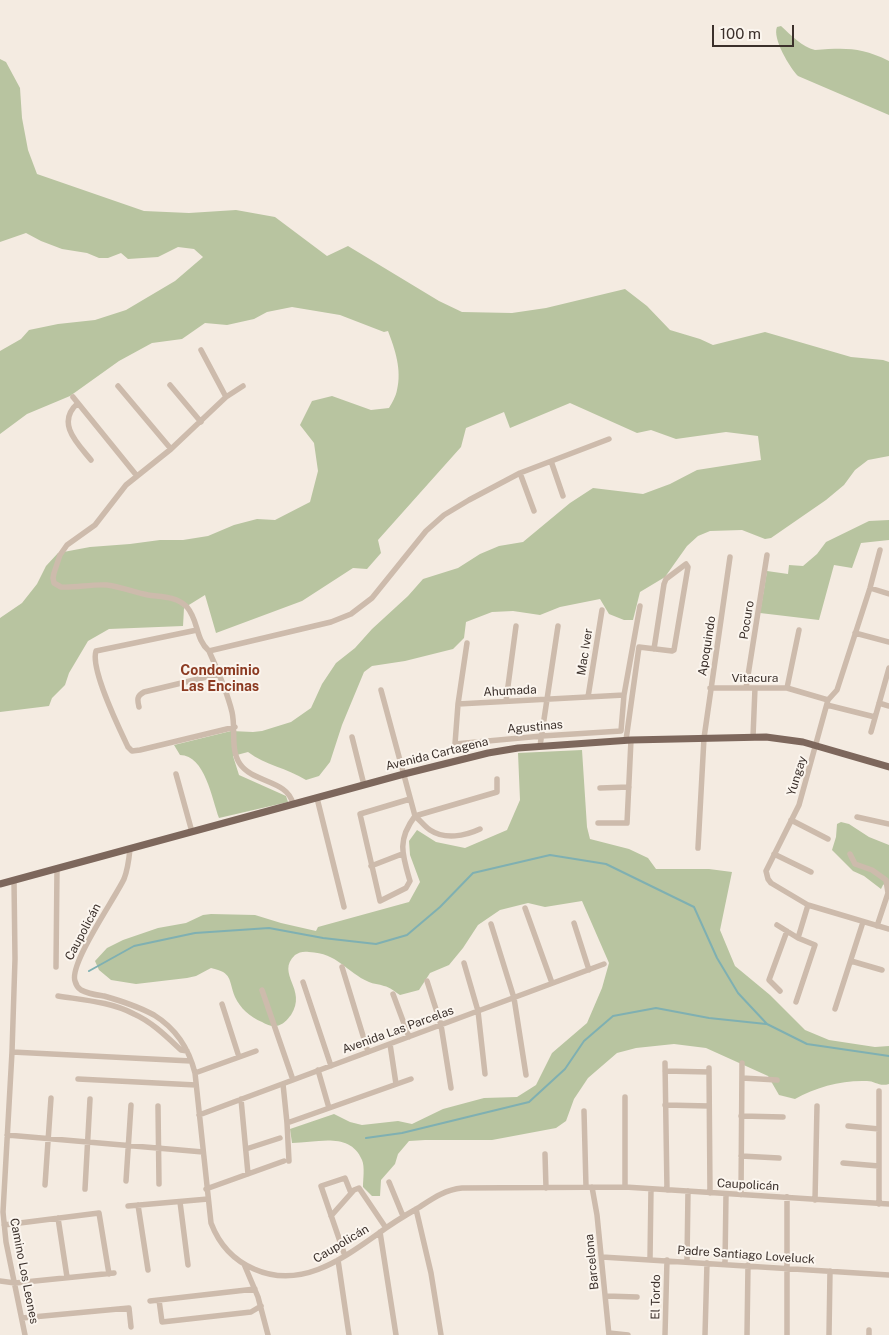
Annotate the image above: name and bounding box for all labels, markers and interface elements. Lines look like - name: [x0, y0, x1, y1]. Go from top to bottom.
- scale bar: [714, 15, 796, 47]
- text: 100 m: [720, 25, 761, 42]
- street label: Pocuro: [737, 599, 757, 641]
- street label: Apoquindo: [695, 615, 719, 677]
- street label: Mac Iver: [574, 627, 596, 677]
- district label: Condominio Las Encinas: [180, 663, 260, 696]
- street label: Vitacura: [732, 671, 778, 685]
- street label: Ahumada: [483, 682, 537, 700]
- street label: Agustinas: [507, 717, 563, 737]
- street label: Avenida Cartagena: [384, 734, 490, 774]
- street label: Yungay: [784, 754, 810, 798]
- street label: Caupolicán: [62, 901, 104, 963]
- street label: Avenida Las Parcelas: [340, 1003, 456, 1057]
- street label: Caupolicán: [716, 1176, 780, 1194]
- street label: Camino Los Leones: [7, 1217, 41, 1325]
- street label: Caupolicán: [311, 1222, 371, 1266]
- street label: Barcelona: [582, 1233, 602, 1291]
- street label: Padre Santiago Loveluck: [677, 1243, 815, 1267]
- street label: El Tordo: [648, 1274, 664, 1320]

